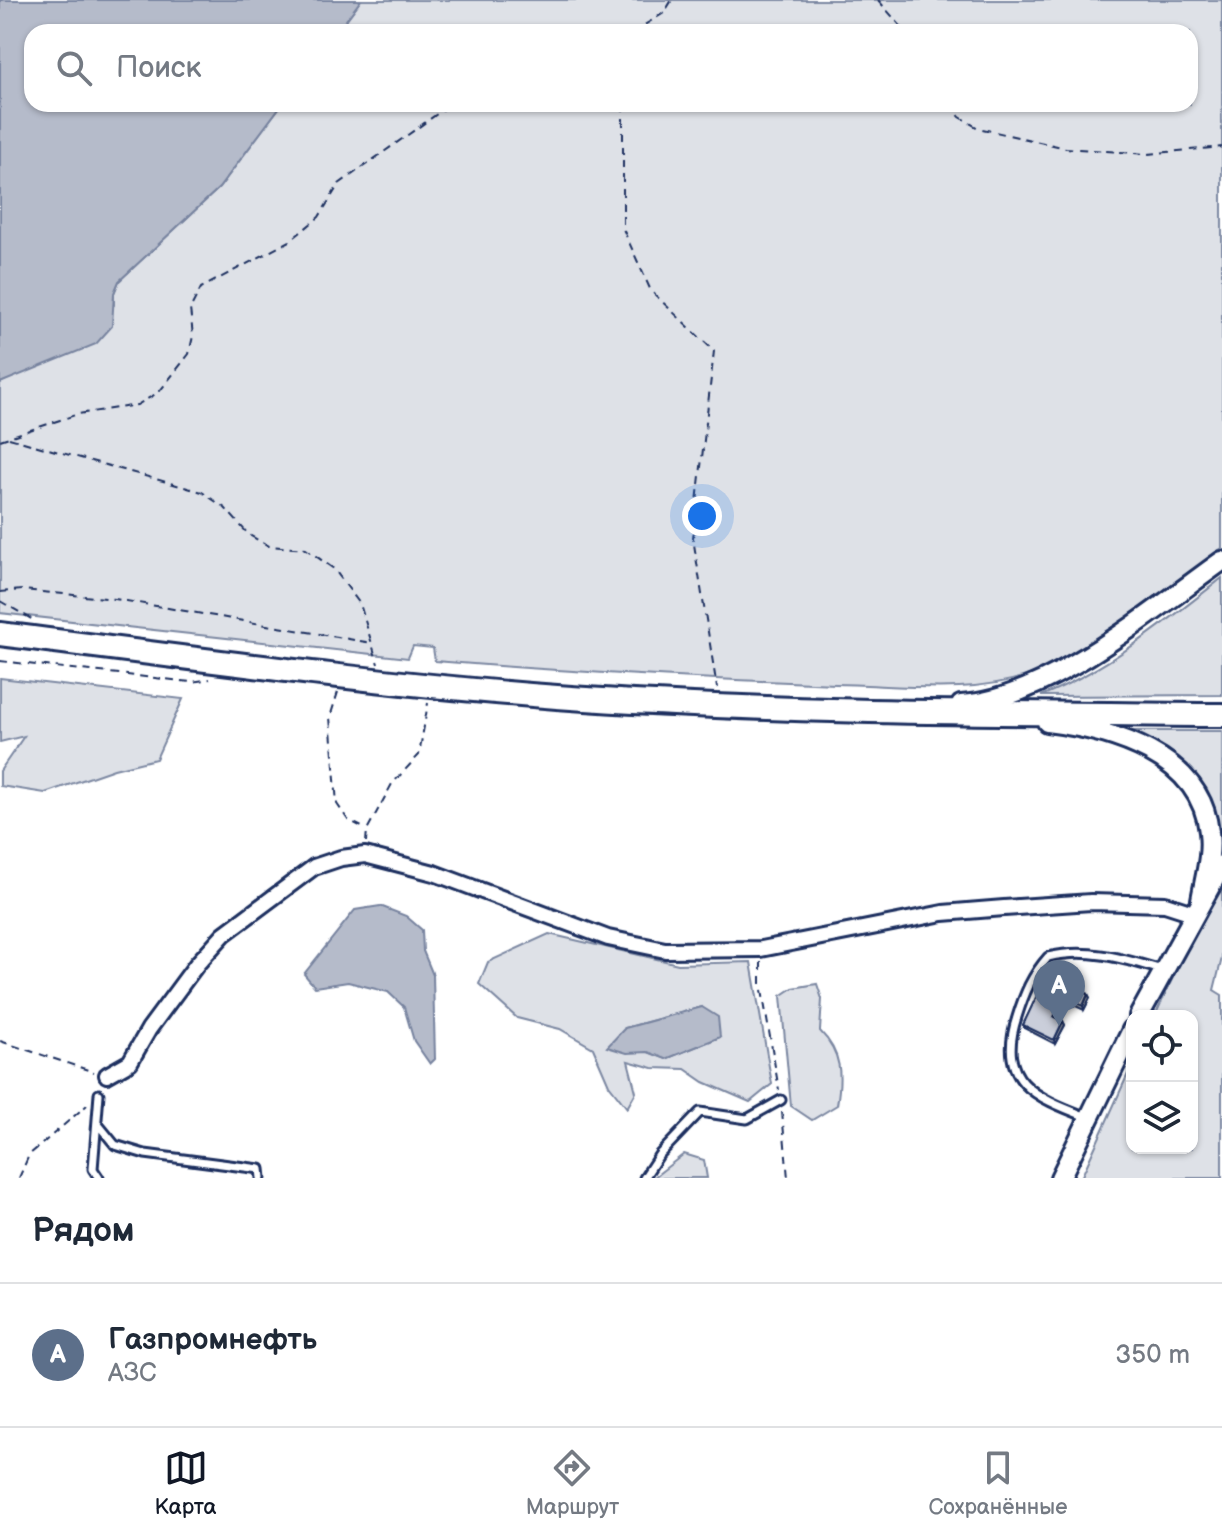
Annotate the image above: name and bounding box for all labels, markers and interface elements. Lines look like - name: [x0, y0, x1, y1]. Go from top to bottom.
- search box: [24, 24, 1198, 112]
- icon: search: [52, 46, 96, 90]
- text: Поиск: [116, 50, 202, 86]
- your location: [682, 496, 722, 536]
- pin: A: [1033, 960, 1085, 1026]
- map controls: [1126, 1010, 1198, 1154]
- button: locate: [1126, 1010, 1198, 1082]
- button: layers: [1126, 1082, 1198, 1154]
- text: Рядом: [32, 1210, 134, 1251]
- text: Газпромнефть: [108, 1322, 317, 1358]
- text: A: [50, 1340, 66, 1371]
- text: 350 m: [1115, 1340, 1190, 1371]
- text: АЗС: [108, 1358, 157, 1389]
- tab: Карта: [155, 1446, 217, 1521]
- tab: Маршрут: [526, 1446, 619, 1521]
- tab: Сохранённые: [928, 1446, 1067, 1521]

